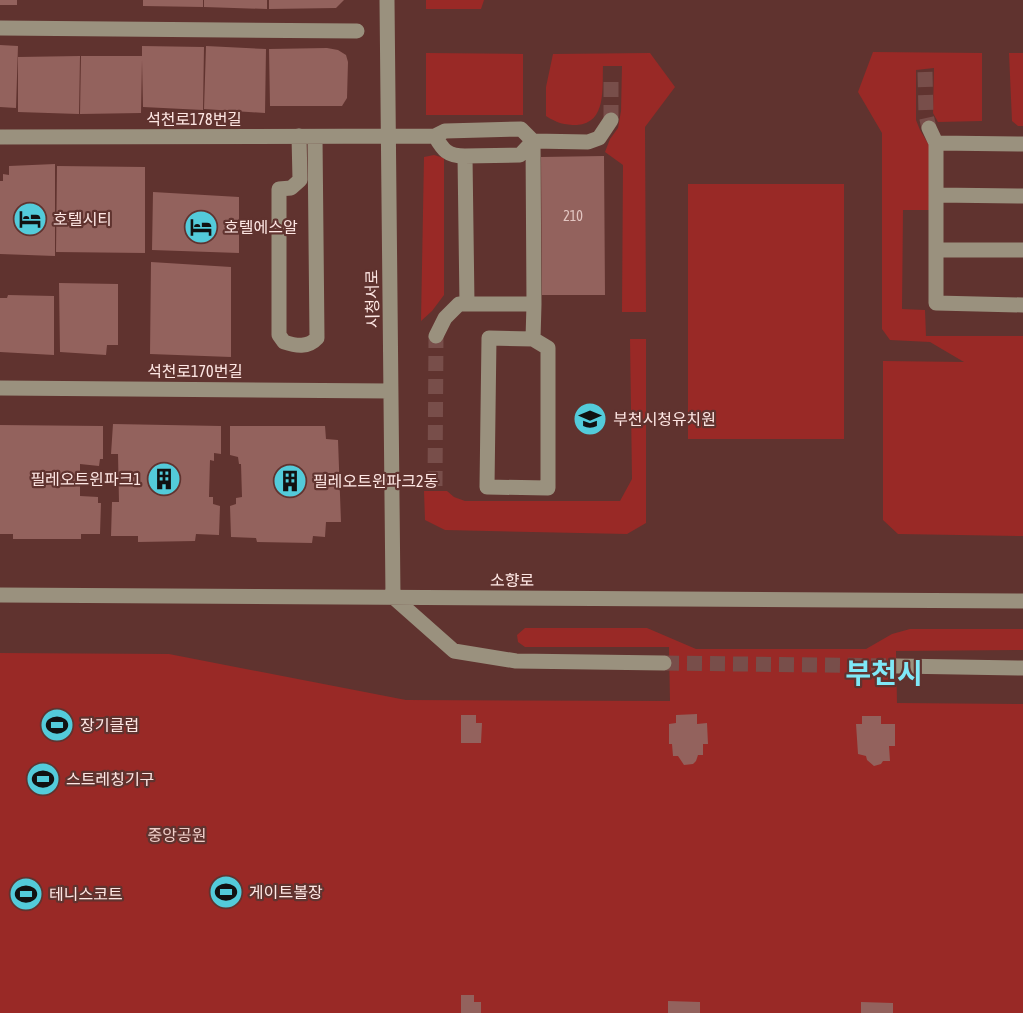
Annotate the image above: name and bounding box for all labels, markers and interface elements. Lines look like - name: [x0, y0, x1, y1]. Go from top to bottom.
- street label: 석천로178번길: [146, 110, 242, 128]
- hotel icon: 호텔시티: [12, 201, 48, 237]
- house number: 210: [563, 208, 583, 224]
- hotel icon: 호텔에스알: [183, 209, 219, 245]
- place label: 호텔시티: [53, 210, 112, 228]
- place label: 호텔에스알: [224, 218, 298, 236]
- street label: 시청서로: [362, 269, 382, 329]
- street label: 석천로170번길: [147, 362, 243, 380]
- school or university icon: 부천시청유치원: [572, 401, 608, 437]
- place label: 부천시청유치원: [613, 410, 716, 428]
- building icon: 필레오트윈파크1: [146, 461, 182, 497]
- building icon: 필레오트윈파크2동: [272, 463, 308, 499]
- place label: 필레오트윈파크1: [30, 470, 141, 488]
- place label: 필레오트윈파크2동: [313, 472, 439, 490]
- street label: 소향로: [490, 571, 534, 589]
- district label: 부천시: [845, 657, 923, 689]
- sports icon: 장기클럽: [39, 707, 75, 743]
- place label: 장기클럽: [80, 716, 139, 734]
- sports icon: 스트레칭기구: [25, 761, 61, 797]
- place label: 스트레칭기구: [66, 770, 154, 788]
- park label: 중앙공원: [148, 826, 206, 844]
- sports icon: 게이트볼장: [208, 874, 244, 910]
- sports icon: 테니스코트: [8, 876, 44, 912]
- place label: 게이트볼장: [249, 883, 323, 901]
- place label: 테니스코트: [49, 885, 123, 903]

